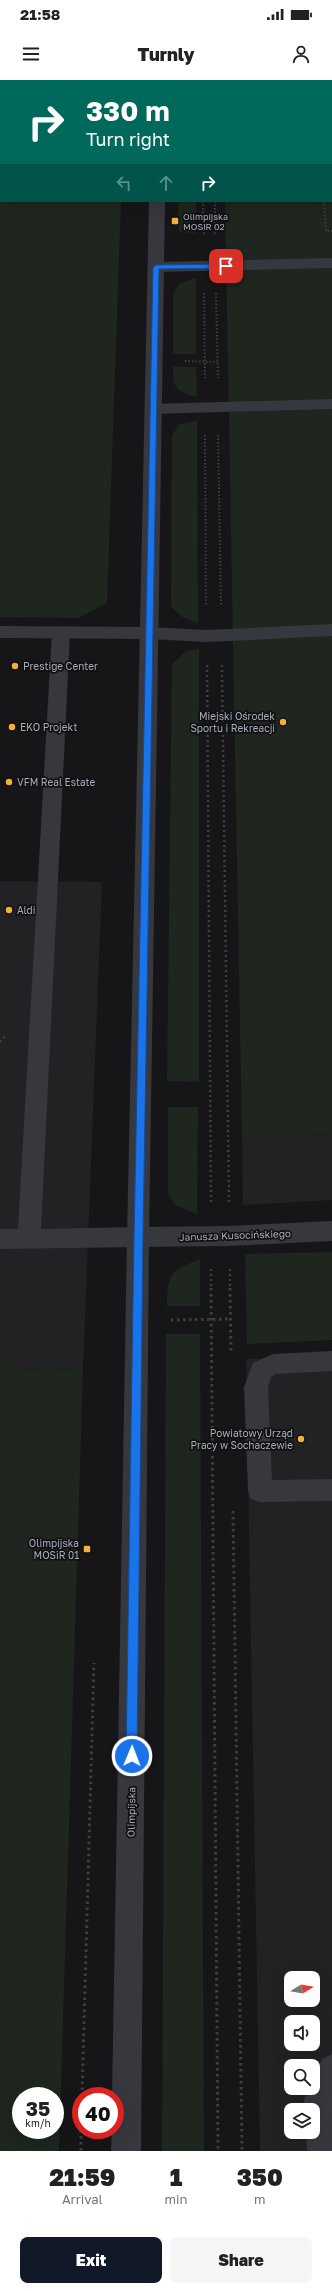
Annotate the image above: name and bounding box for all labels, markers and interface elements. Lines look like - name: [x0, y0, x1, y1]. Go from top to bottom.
- text: 21:58: [20, 5, 60, 23]
- icon: menu: [20, 43, 42, 65]
- text: Turnly: [137, 43, 195, 65]
- icon: person: [290, 43, 312, 65]
- text: 330 m: [86, 94, 170, 127]
- icon: right: [20, 96, 72, 148]
- text: Turn right: [86, 128, 170, 150]
- icon: left: [113, 172, 135, 194]
- icon: ahead: [155, 172, 177, 194]
- icon: right: [197, 172, 219, 194]
- place label: Olimpijska MOSiR 02: [183, 211, 228, 232]
- marker: Olimpijska MOSiR 02: [170, 216, 180, 226]
- pin: [209, 249, 243, 283]
- icon: arrive: [215, 255, 237, 277]
- place label: Prestige Center: [23, 660, 98, 672]
- marker: Prestige Center: [10, 661, 20, 671]
- place label: Miejski Ośrodek Sportu i Rekreacji: [190, 710, 275, 734]
- marker: Miejski Ośrodek Sportu i Rekreacji: [278, 717, 288, 727]
- place label: EKO Projekt: [20, 721, 77, 733]
- marker: EKO Projekt: [7, 722, 17, 732]
- place label: VFM Real Estate: [17, 776, 96, 788]
- marker: VFM Real Estate: [4, 777, 14, 787]
- place label: Aldi: [17, 904, 35, 916]
- marker: Aldi: [4, 905, 14, 915]
- street label: Janusza Kusocińskiego: [179, 1227, 291, 1243]
- place label: Powiatowy Urząd Pracy w Sochaczewie: [191, 1427, 293, 1451]
- marker: Powiatowy Urząd Pracy w Sochaczewie: [296, 1434, 306, 1444]
- place label: Olimpijska MOSiR 01: [29, 1537, 79, 1561]
- marker: Olimpijska MOSiR 01: [82, 1544, 92, 1554]
- position arrow: [111, 1735, 153, 1777]
- street label: Olimpijska: [125, 1787, 137, 1837]
- north arrow: [284, 1971, 320, 2007]
- map controls: [284, 1971, 320, 2139]
- button: sound: [284, 2015, 320, 2051]
- button: search: [284, 2059, 320, 2095]
- speed limit sign: 40: [72, 2087, 124, 2139]
- text: 35: [26, 2096, 50, 2120]
- button: layers: [284, 2103, 320, 2139]
- text: km/h: [25, 2117, 51, 2129]
- text: 21:59: [49, 2162, 115, 2191]
- text: 1: [170, 2162, 182, 2191]
- text: 350: [237, 2162, 283, 2191]
- text: Arrival: [62, 2191, 103, 2207]
- text: min: [165, 2191, 188, 2207]
- text: m: [254, 2191, 266, 2207]
- button: Exit: [20, 2237, 162, 2283]
- button: Share: [170, 2237, 312, 2283]

